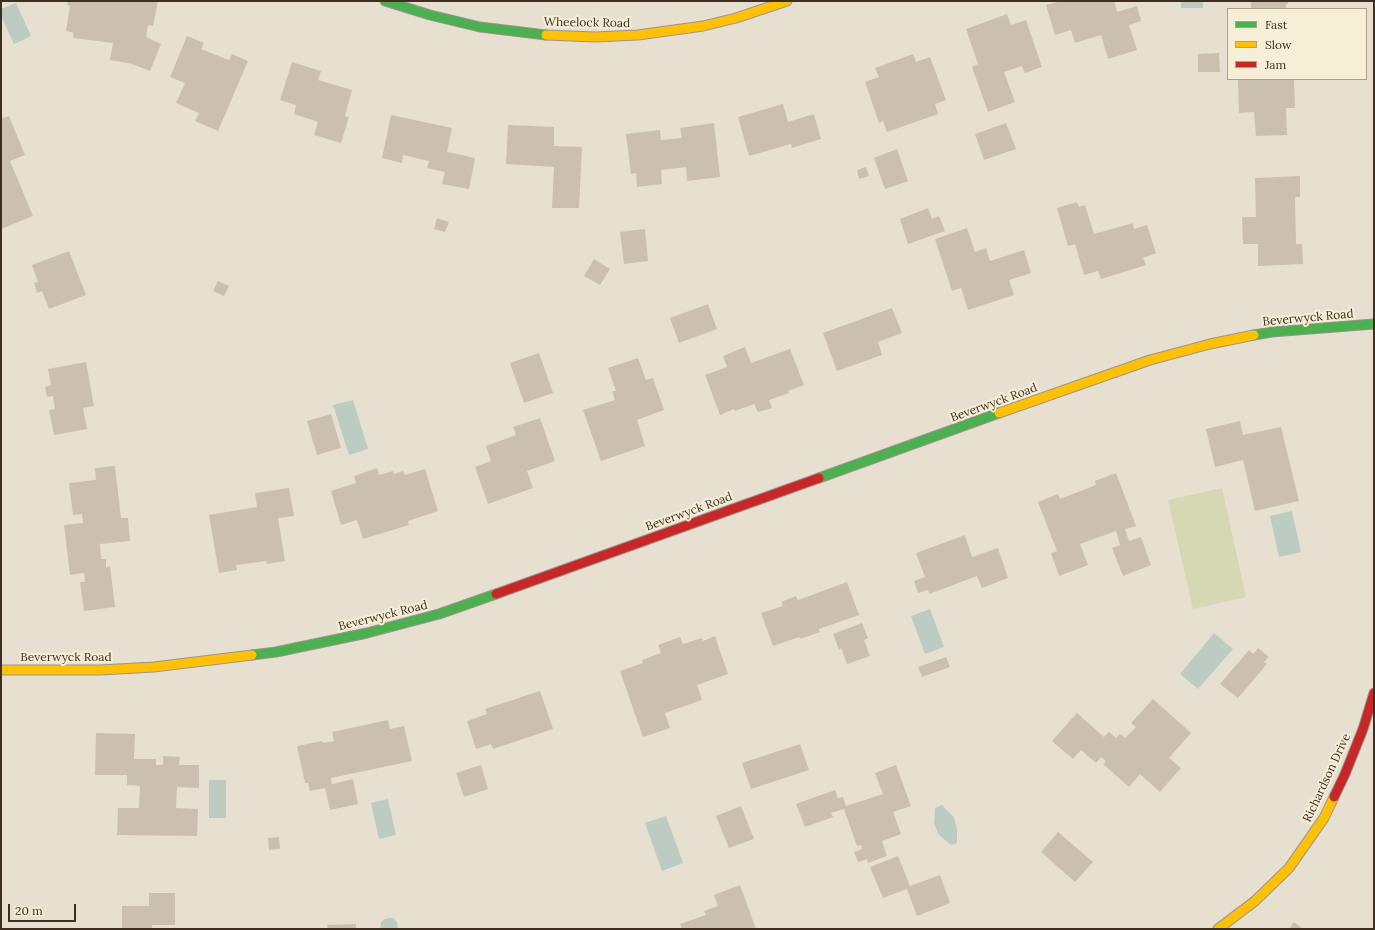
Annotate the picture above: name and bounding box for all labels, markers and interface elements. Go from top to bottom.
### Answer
legend [1227,8,1367,80]
street label: Wheelock Road [544,15,630,31]
text: Fast [1265,17,1288,32]
text: Slow [1265,37,1292,52]
text: Jam [1265,57,1286,72]
street label: Beverwyck Road [1262,307,1354,329]
street label: Beverwyck Road [949,381,1039,425]
street label: Beverwyck Road [644,490,734,534]
street label: Beverwyck Road [337,598,429,634]
street label: Beverwyck Road [20,651,112,665]
street label: Richardson Drive [1300,731,1354,825]
scale bar [10,896,78,922]
text: 20 m [15,903,43,918]

